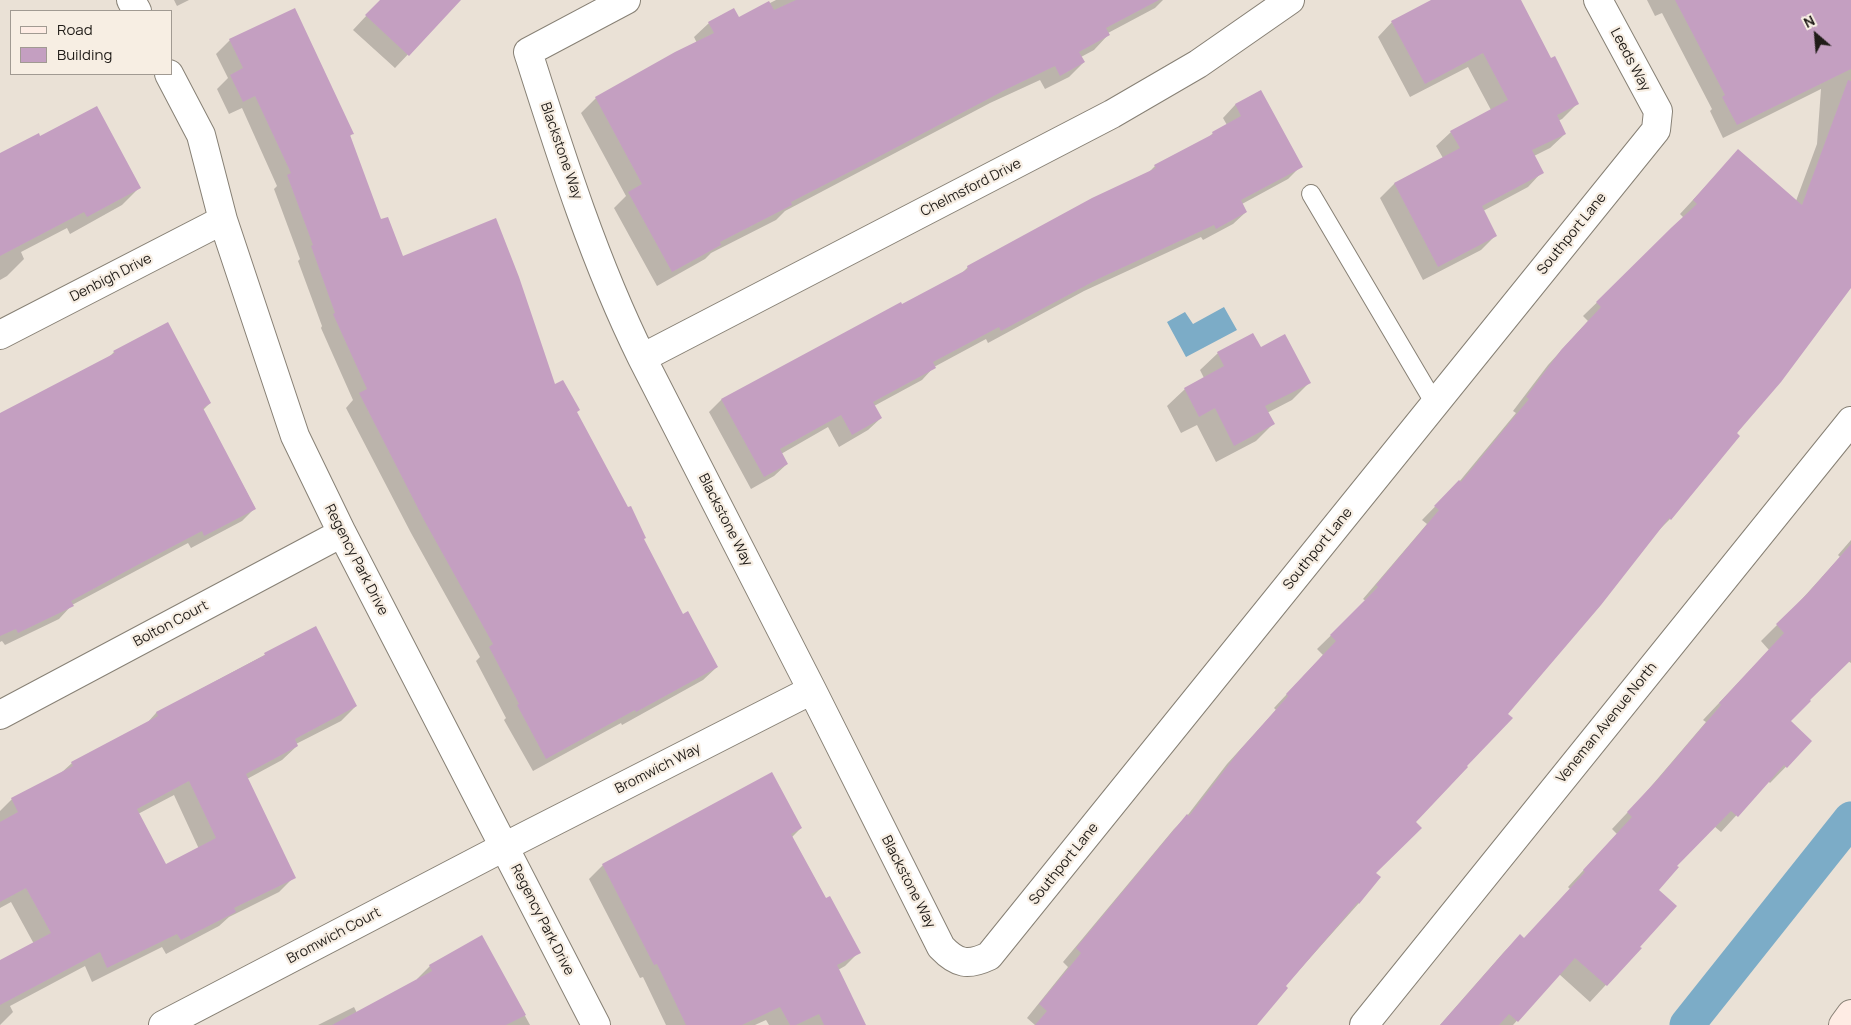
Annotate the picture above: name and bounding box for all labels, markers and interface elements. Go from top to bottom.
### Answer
legend [10,10,172,75]
north arrow [1791,10,1841,60]
text: N [1800,10,1818,32]
text: Road [57,19,93,40]
street label: Leeds Way [1606,26,1654,94]
text: Building [57,44,112,65]
street label: Blackstone Way [537,100,585,202]
street label: Chelmsford Drive [918,155,1024,221]
street label: Southport Lane [1534,190,1610,278]
street label: Denbigh Drive [67,250,155,306]
street label: Blackstone Way [694,471,756,569]
street label: Regency Park Drive [321,502,391,618]
street label: Southport Lane [1280,505,1356,593]
street label: Bolton Court [131,597,211,651]
street label: Veneman Avenue North [1553,659,1661,787]
street label: Bromwich Way [612,740,704,798]
street label: Southport Lane [1026,820,1102,908]
street label: Blackstone Way [877,833,939,931]
street label: Regency Park Drive [507,862,577,978]
street label: Bromwich Court [284,904,384,968]

